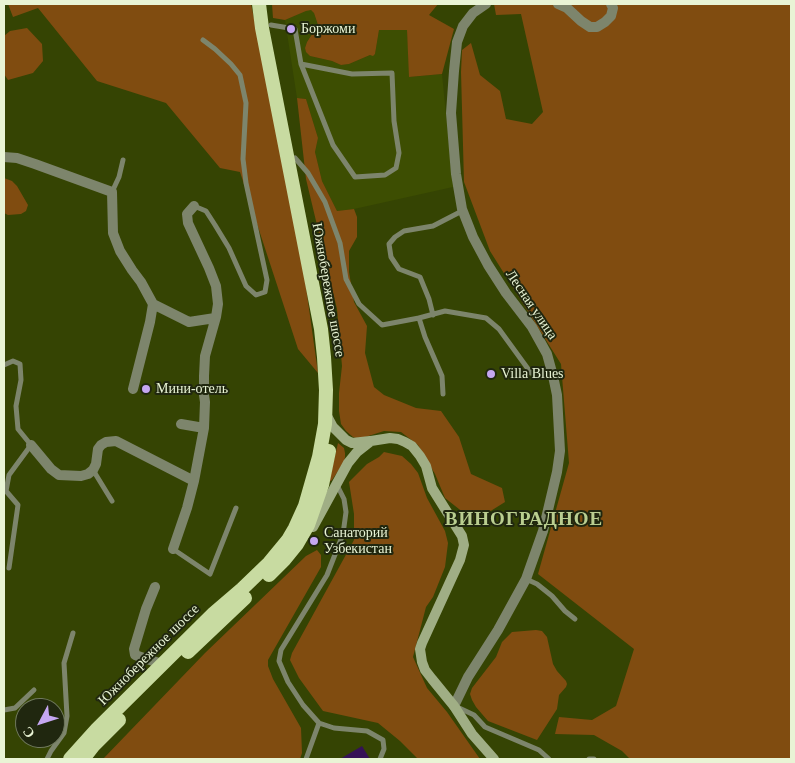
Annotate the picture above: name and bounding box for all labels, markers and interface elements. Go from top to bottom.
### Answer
place label: Боржоми [301,21,355,37]
marker: Боржоми [285,23,297,35]
street label: Южнобережное шоссе [308,222,348,358]
street label: Лесная улица [502,267,560,343]
place label: Villa Blues [501,366,564,382]
marker: Villa Blues [485,368,497,380]
place label: Мини-отель [156,381,228,397]
marker: Мини-отель [140,383,152,395]
district label: ВИНОГРАДНОЕ [443,509,605,531]
place label: Санаторий Узбекистан [324,525,392,558]
marker: Санаторий Узбекистан [308,535,320,547]
street label: Южнобережное шоссе [95,601,203,709]
north arrow [15,698,65,748]
text: С [20,724,38,741]

